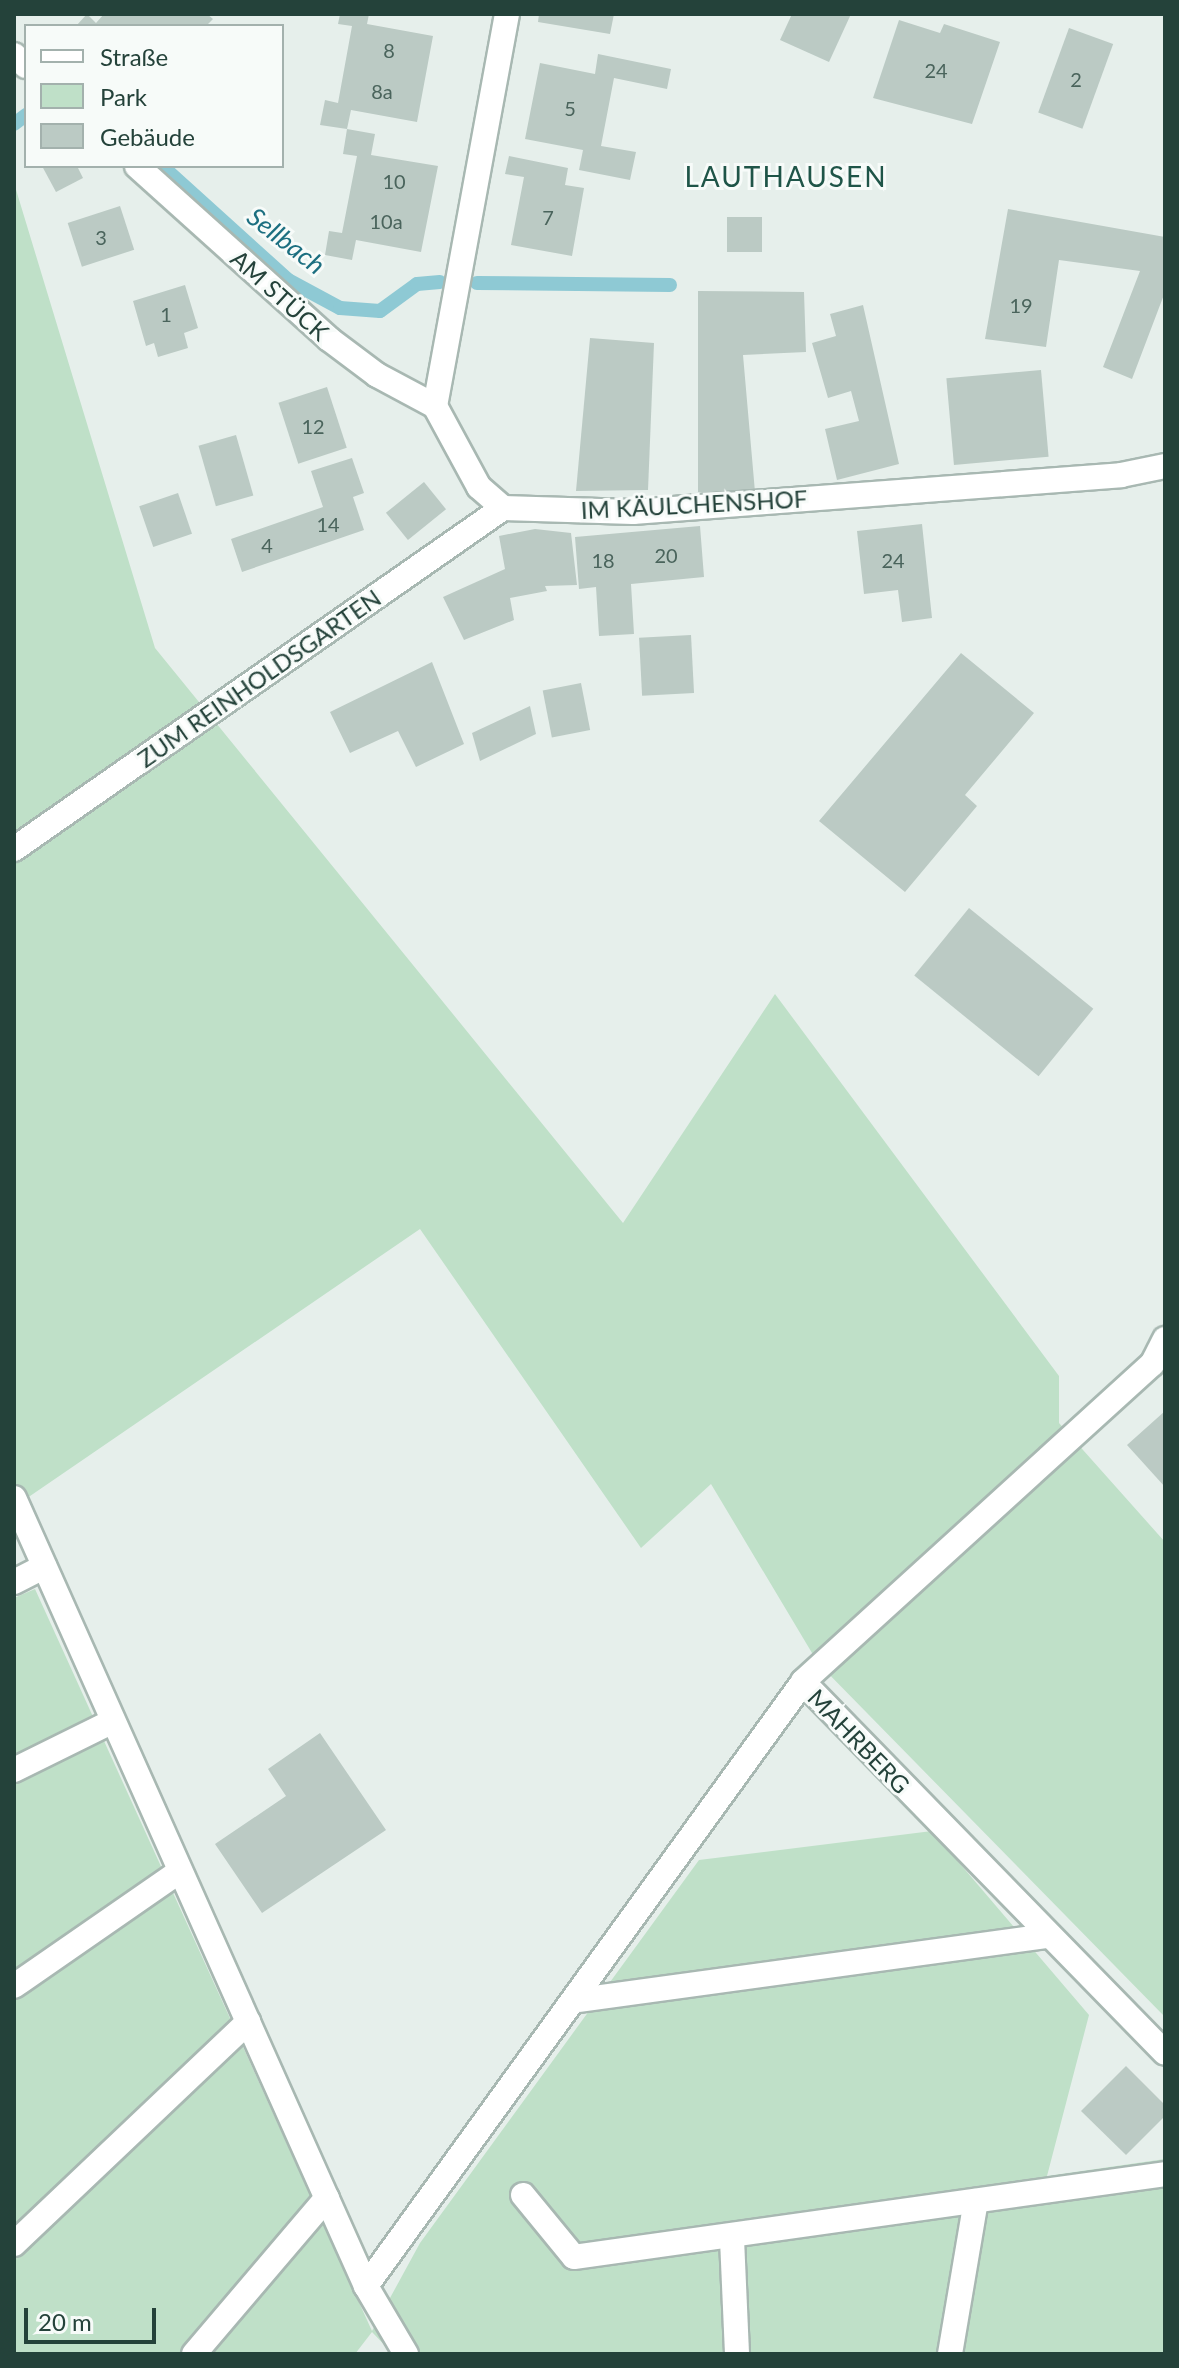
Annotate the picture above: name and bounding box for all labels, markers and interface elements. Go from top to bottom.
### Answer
legend [24,24,284,168]
house number: 8 [383,38,395,62]
text: Straße [100,42,168,71]
house number: 24 [924,58,948,82]
house number: 2 [1070,67,1082,91]
house number: 8a [371,79,393,103]
text: Park [100,82,147,111]
house number: 5 [564,96,576,120]
text: Gebäude [100,122,195,151]
district label: LAUTHAUSEN [684,159,888,193]
house number: 10 [382,169,406,193]
water label: Sellbach [241,201,331,281]
house number: 7 [542,205,554,229]
house number: 10a [369,209,403,233]
house number: 3 [95,225,107,249]
street label: AM STÜCK [225,244,335,346]
house number: 19 [1009,293,1033,317]
house number: 1 [160,302,172,326]
house number: 12 [301,414,325,438]
street label: IM KÄULCHENSHOF [580,484,808,524]
house number: 14 [316,512,340,536]
house number: 4 [261,533,273,557]
house number: 20 [654,543,678,567]
house number: 18 [591,548,615,572]
house number: 24 [881,548,905,572]
street label: ZUM REINHOLDSGARTEN [132,583,386,773]
street label: MAHRBERG [802,1683,916,1799]
scale bar [28,2292,160,2342]
text: 20 m [38,2307,92,2336]

